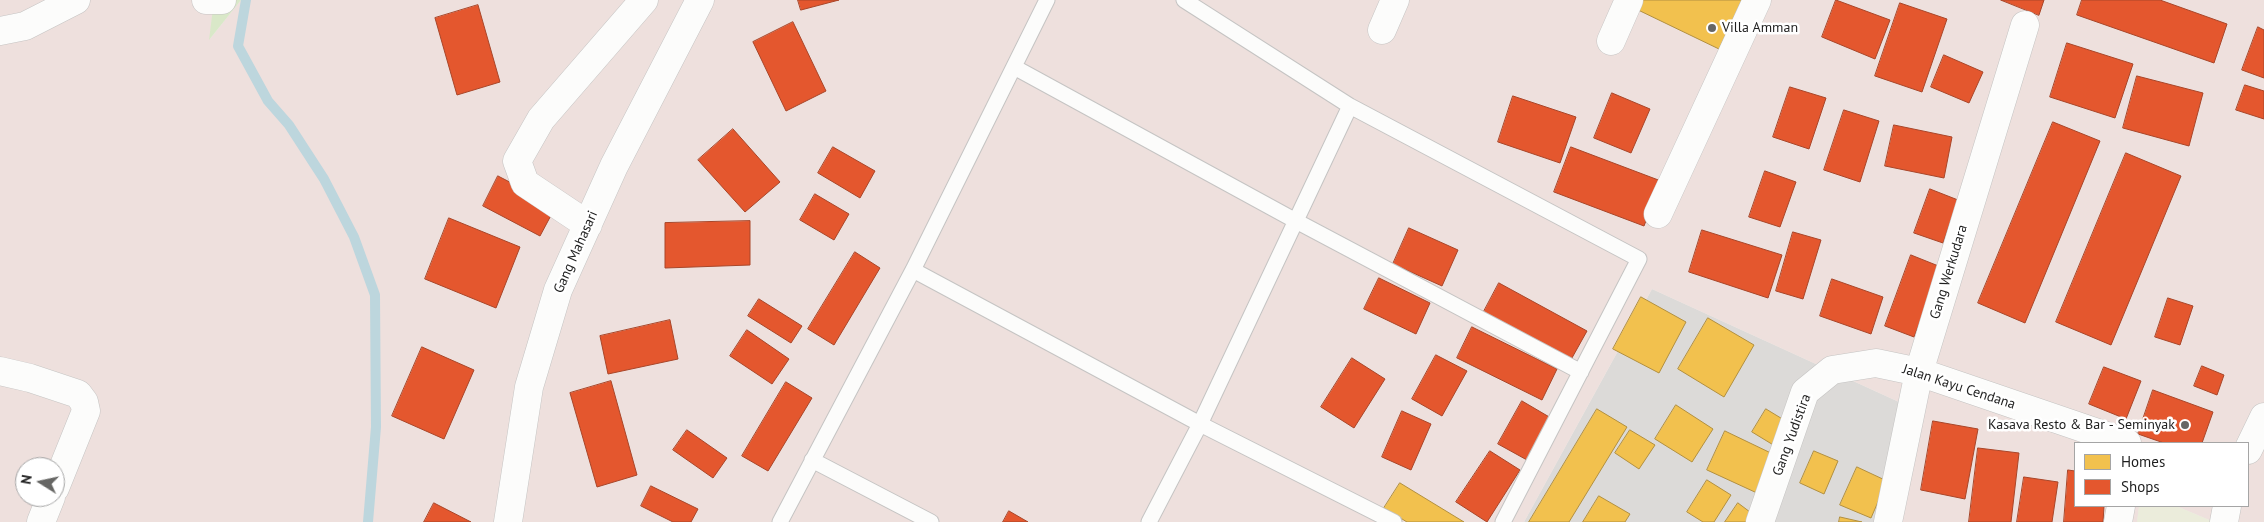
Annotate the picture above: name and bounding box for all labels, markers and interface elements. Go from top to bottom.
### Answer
place label: Villa Amman [1722,20,1798,36]
marker: Villa Amman [1706,22,1718,34]
street label: Gang Mahasari [550,208,602,296]
street label: Gang Werkudara [1927,223,1971,321]
street label: Jalan Kayu Cendana [1900,361,2018,413]
street label: Gang Yudistira [1769,392,1815,478]
place label: Kasava Resto & Bar - Seminyak [1988,417,2175,433]
marker: Kasava Resto & Bar - Seminyak [2179,419,2191,431]
legend [2074,442,2249,507]
text: Homes [2121,452,2165,471]
north arrow [15,457,65,507]
text: N [17,473,36,486]
text: Shops [2121,477,2160,496]

